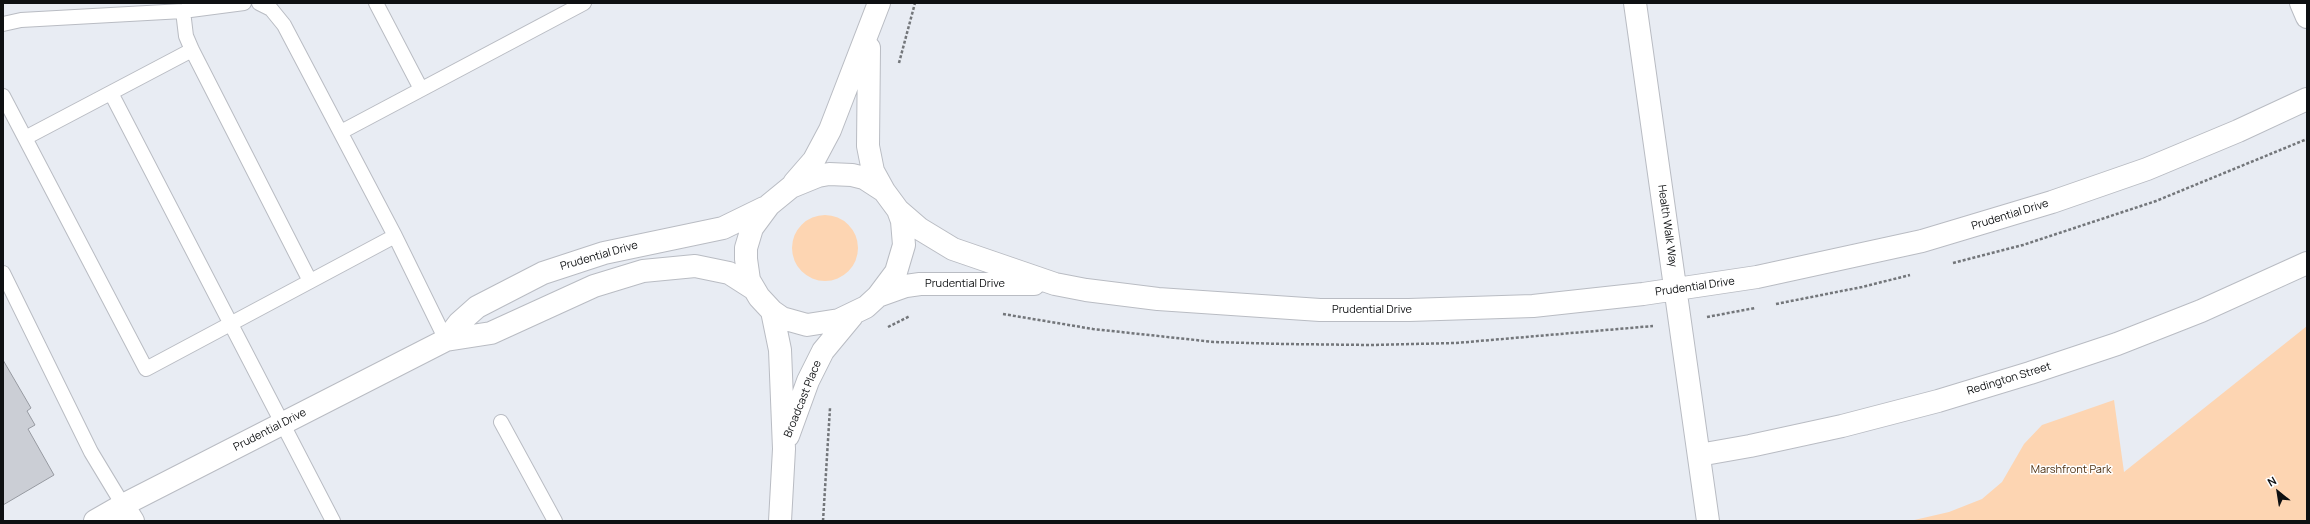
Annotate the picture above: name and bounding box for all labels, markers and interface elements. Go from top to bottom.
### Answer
street label: Health Walk Way [1655,184,1679,268]
street label: Prudential Drive [1970,197,2050,233]
street label: Prudential Drive [559,239,639,273]
street label: Prudential Drive [1654,275,1736,299]
street label: Prudential Drive [925,277,1005,291]
street label: Prudential Drive [1332,303,1412,317]
street label: Broadcast Place [782,359,824,439]
street label: Redington Street [1965,360,2053,398]
street label: Prudential Drive [231,406,309,454]
park label: Marshfront Park [2031,463,2111,477]
north arrow [2258,472,2298,512]
text: N [2265,473,2279,490]

